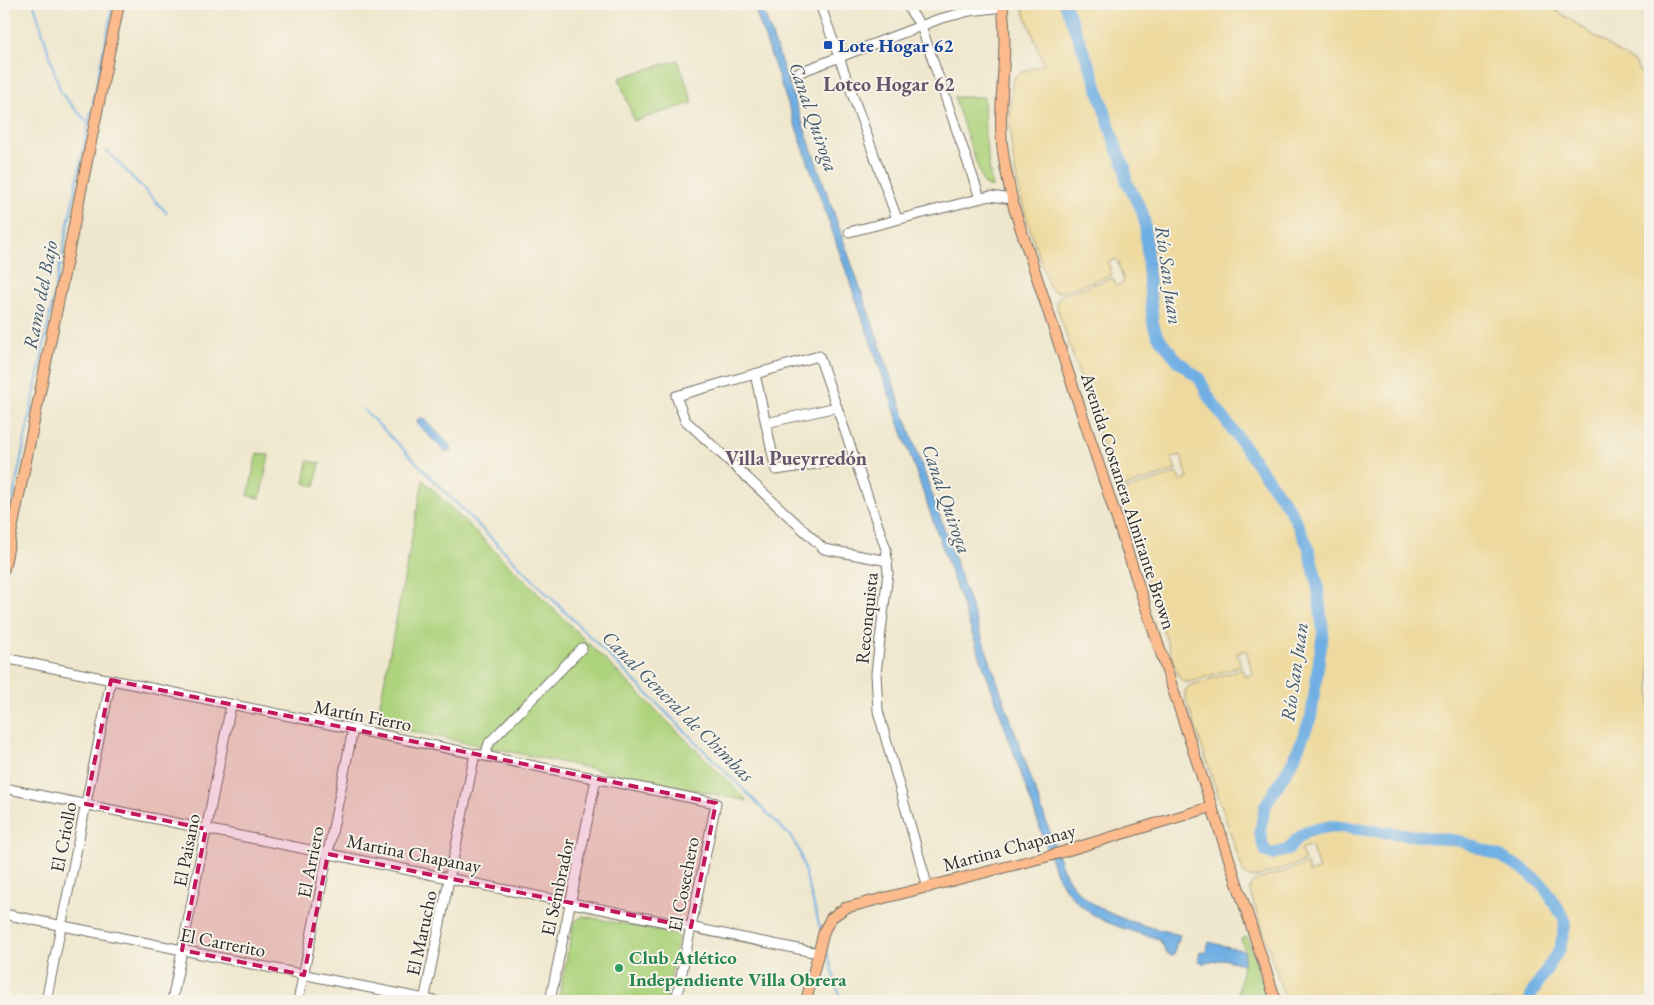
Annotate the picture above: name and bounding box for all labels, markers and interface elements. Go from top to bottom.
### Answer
place label: Lote Hogar 62 [838,33,953,58]
marker: Lote Hogar 62 [822,39,834,51]
water label: Canal Quiroga [783,59,845,175]
district label: Loteo Hogar 62 [823,71,955,97]
water label: Río San Juan [1149,224,1189,326]
water label: Ramo del Bajo [17,238,63,352]
street label: Avenida Costanera Almirante Brown [1075,369,1182,633]
water label: Canal Quiroga [916,441,978,557]
district label: Villa Pueyrredón [725,445,867,471]
street label: Reconquista [849,571,884,665]
water label: Río San Juan [1274,621,1314,723]
water label: Canal General de Chimbas [597,625,760,788]
street label: Martín Fierro [312,694,414,737]
street label: El Criollo [44,800,83,874]
street label: El Paisano [167,811,206,889]
street label: Martina Chapanay [940,818,1079,877]
street label: El Arriero [291,824,330,900]
street label: Martina Chapanay [345,828,484,879]
street label: El Sembrador [535,835,580,938]
street label: El Cosechero [662,835,705,934]
street label: El Marucho [400,888,443,978]
street label: El Carrerito [178,922,268,963]
place label: Club Atlético Independiente Villa Obrera [629,945,847,992]
marker: Club Atlético Independiente Villa Obrera [613,962,625,974]

